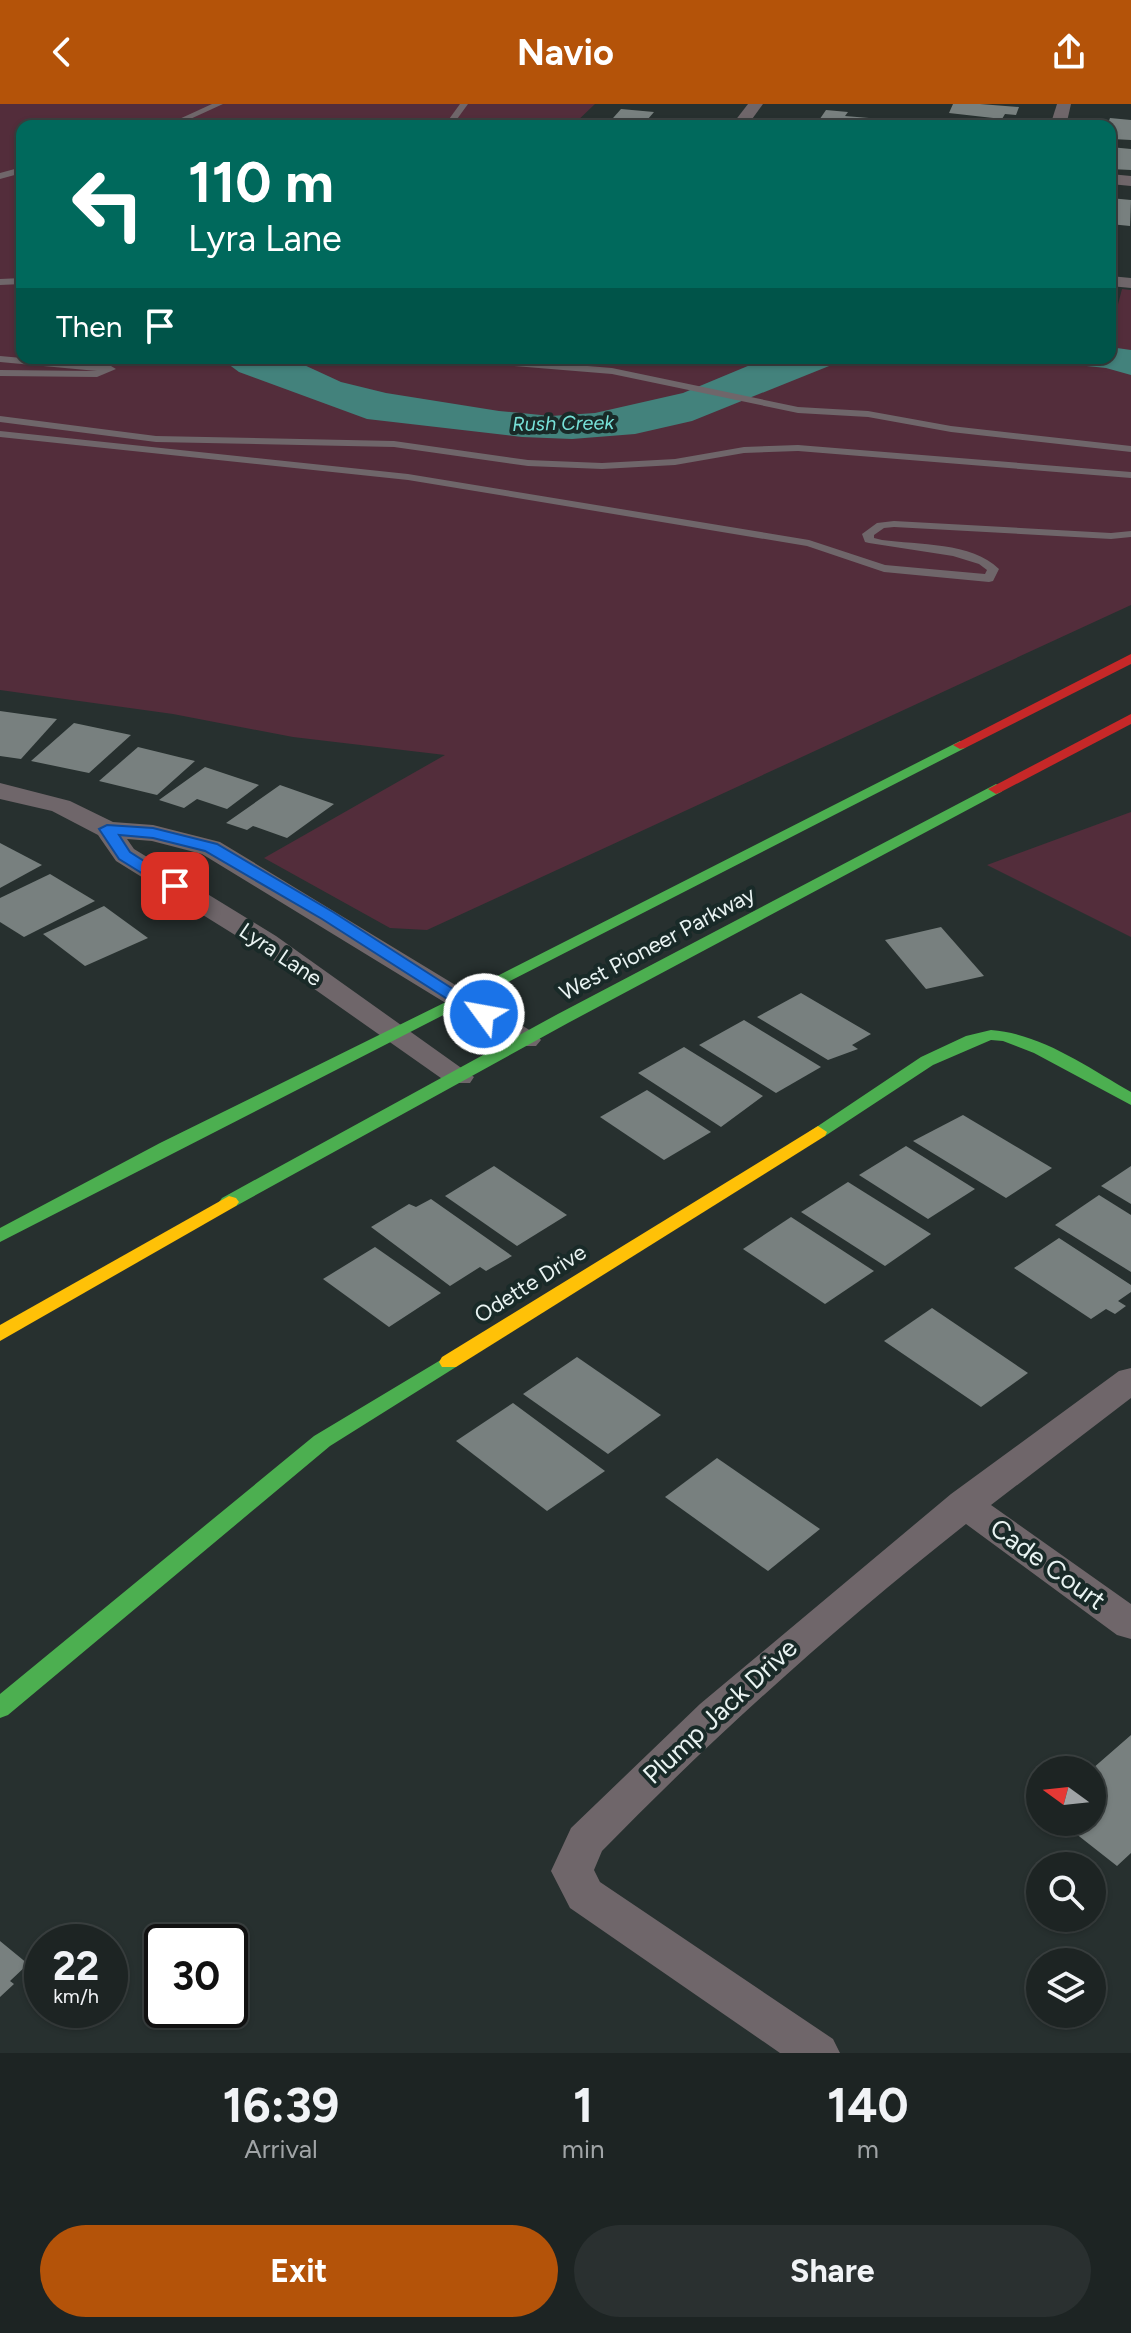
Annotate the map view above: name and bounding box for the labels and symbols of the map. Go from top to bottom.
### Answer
water label: Rush Creek [512,410,616,436]
pin [141,852,209,920]
street label: West Pioneer Parkway [555,880,760,1006]
street label: Lyra Lane [234,917,327,992]
position arrow [442,972,526,1056]
street label: Odette Drive [469,1238,591,1328]
street label: Cade Court [984,1511,1112,1617]
street label: Plump Jack Drive [636,1631,804,1791]
north arrow [1026,1756,1106,1836]
speed limit sign: 30 [144,1924,248,2028]

